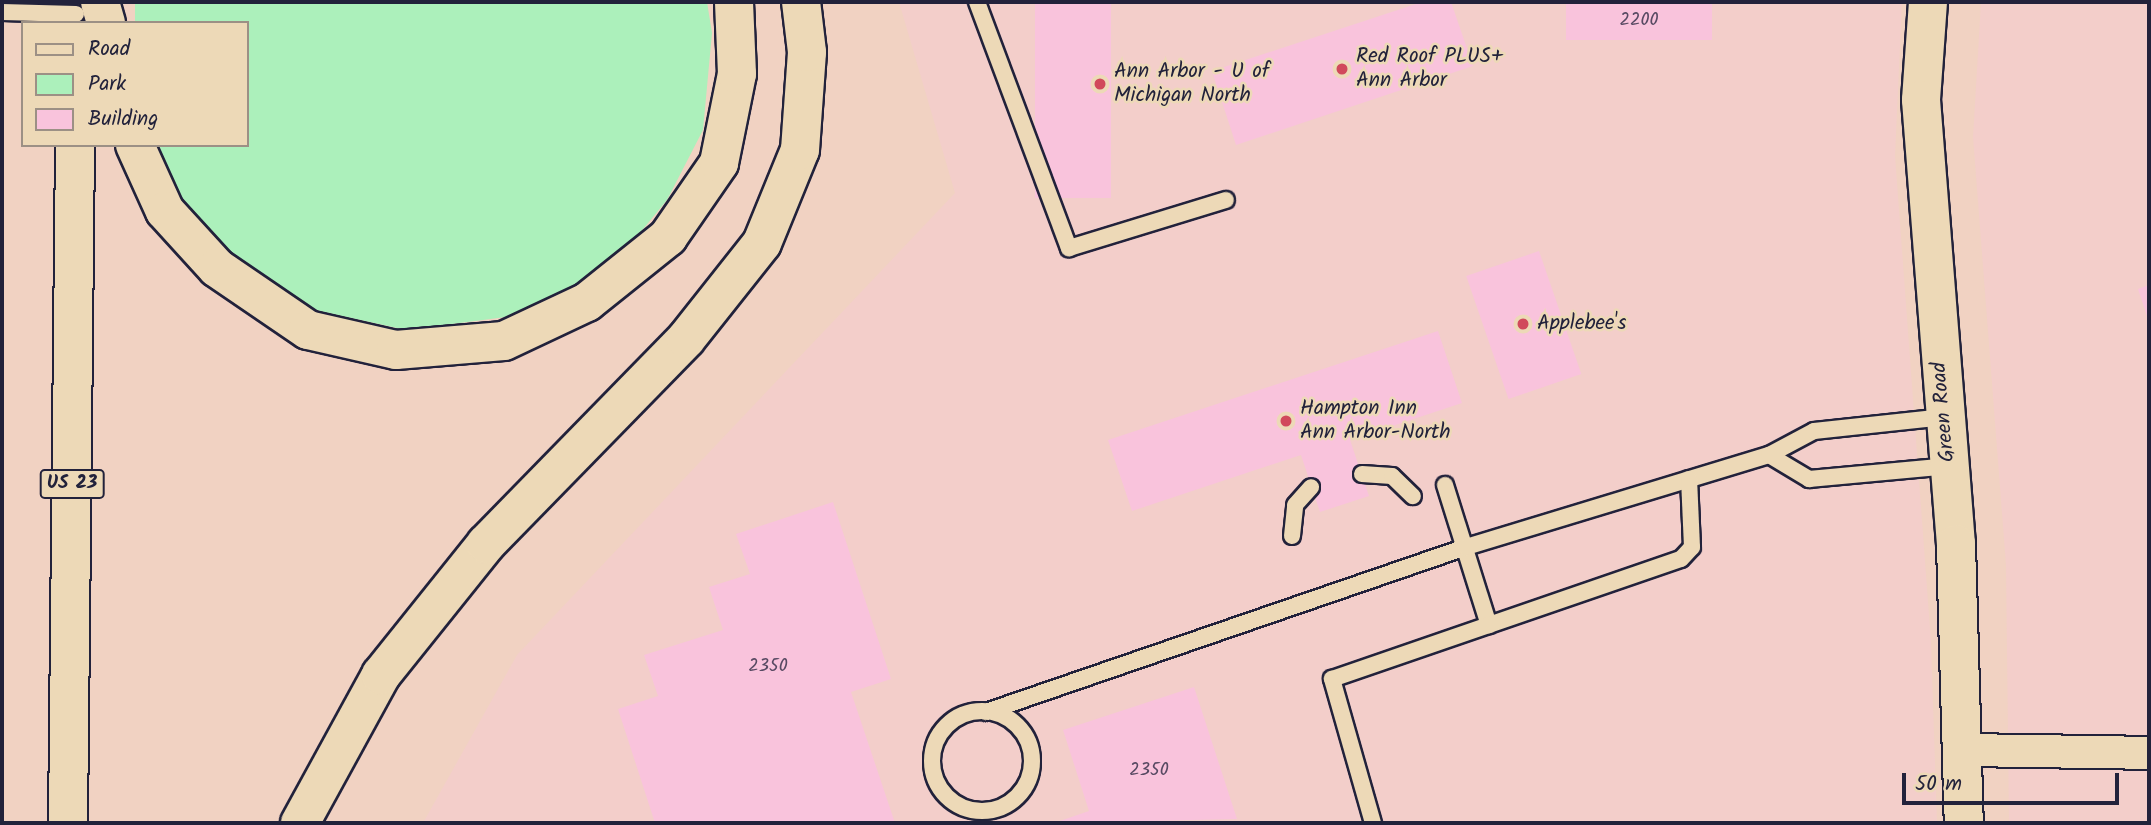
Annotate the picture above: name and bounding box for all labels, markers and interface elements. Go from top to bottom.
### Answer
house number: 2200 [1620,10,1658,32]
legend [21,21,248,147]
text: Road [88,33,130,66]
place label: Red Roof PLUS+ Ann Arbor [1356,44,1503,94]
place label: Ann Arbor - U of Michigan North [1114,59,1270,109]
marker: Red Roof PLUS+ Ann Arbor [1334,61,1350,77]
text: Park [88,68,126,101]
marker: Ann Arbor - U of Michigan North [1092,76,1108,92]
text: Building [88,103,158,136]
place label: Applebee's [1537,311,1626,337]
marker: Applebee's [1515,316,1531,332]
street label: Green Road [1927,361,1961,463]
place label: Hampton Inn Ann Arbor-North [1300,396,1450,446]
marker: Hampton Inn Ann Arbor-North [1278,413,1294,429]
road number: US 23 [39,468,105,499]
house number: 2350 [748,656,788,678]
scale bar [1906,758,2123,802]
house number: 2350 [1129,760,1169,782]
text: 50 m [1915,768,1962,801]

